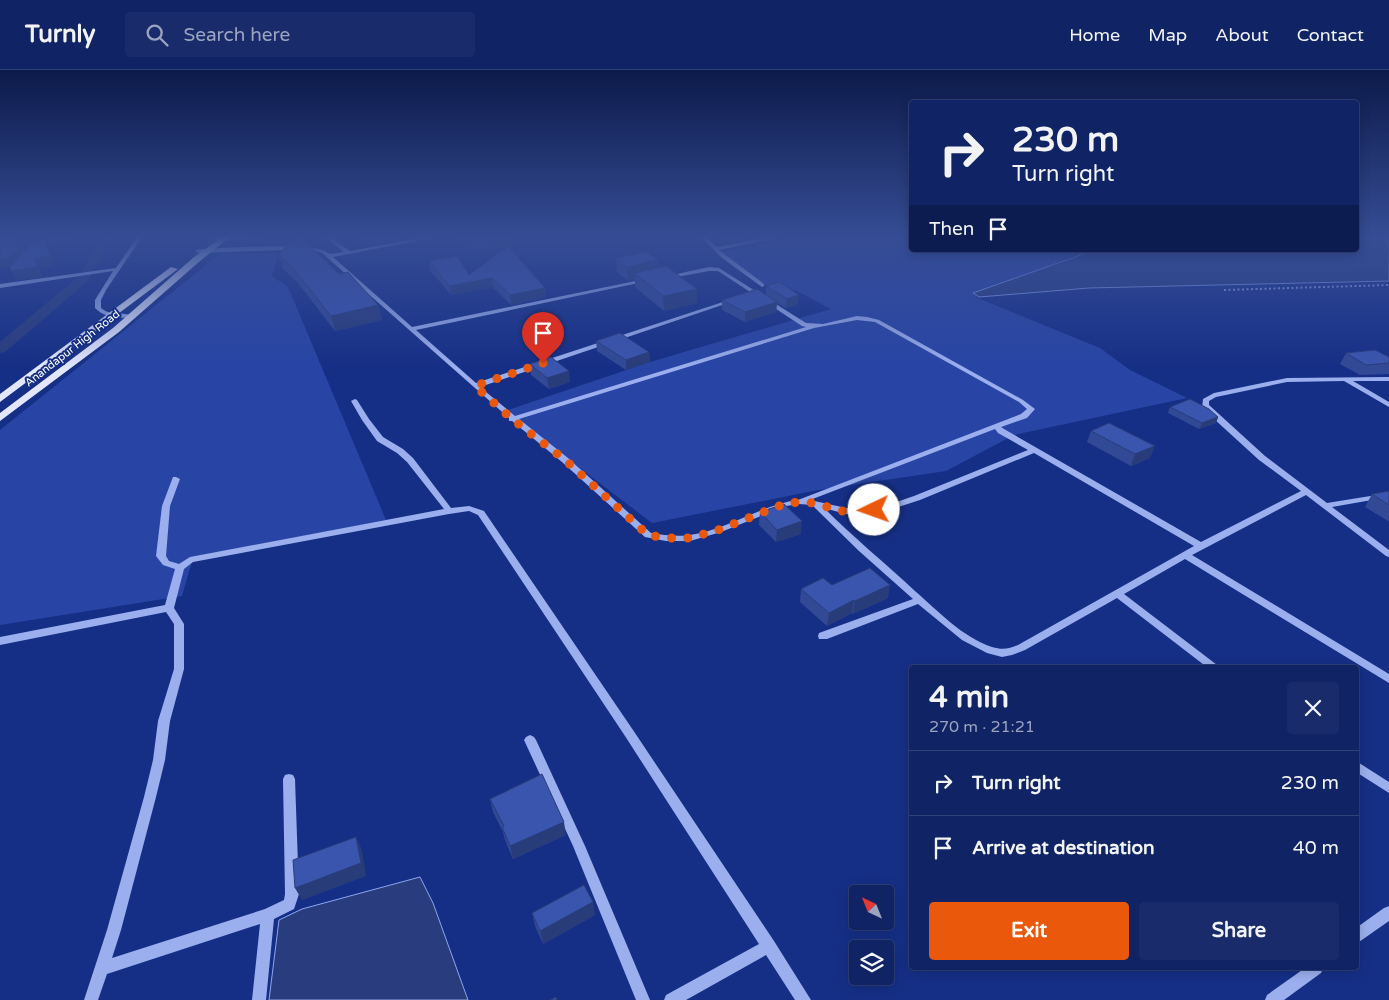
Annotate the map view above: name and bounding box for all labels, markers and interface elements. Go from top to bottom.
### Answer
search box [125,12,475,57]
text: Turnly [25,20,95,49]
icon: search [143,21,171,49]
text: Search here [183,24,290,46]
text: Home [1069,24,1120,46]
text: Map [1148,24,1187,46]
text: About [1215,24,1269,46]
text: Contact [1297,24,1364,46]
text: 230 m [1012,119,1119,161]
icon: right [929,120,994,185]
text: Turn right [1012,161,1114,187]
icon: arrive [984,215,1012,243]
text: Then [929,218,974,240]
street label: Anandapur High Road [22,307,122,389]
pin [522,312,564,363]
icon: arrive [529,319,557,347]
position arrow [847,483,899,535]
text: 4 min [929,679,1009,716]
button: close [1287,682,1339,734]
text: 270 m · 21:21 [929,717,1035,737]
icon: right [929,769,957,797]
text: Turn right [972,772,1060,794]
text: 230 m [1281,772,1339,794]
icon: arrive [929,834,957,862]
text: Arrive at destination [972,837,1155,859]
text: 40 m [1293,837,1339,859]
north arrow [849,885,894,930]
map controls [849,885,894,985]
button: Exit [929,902,1129,960]
button: Share [1139,902,1339,960]
button: layers [849,940,894,985]

